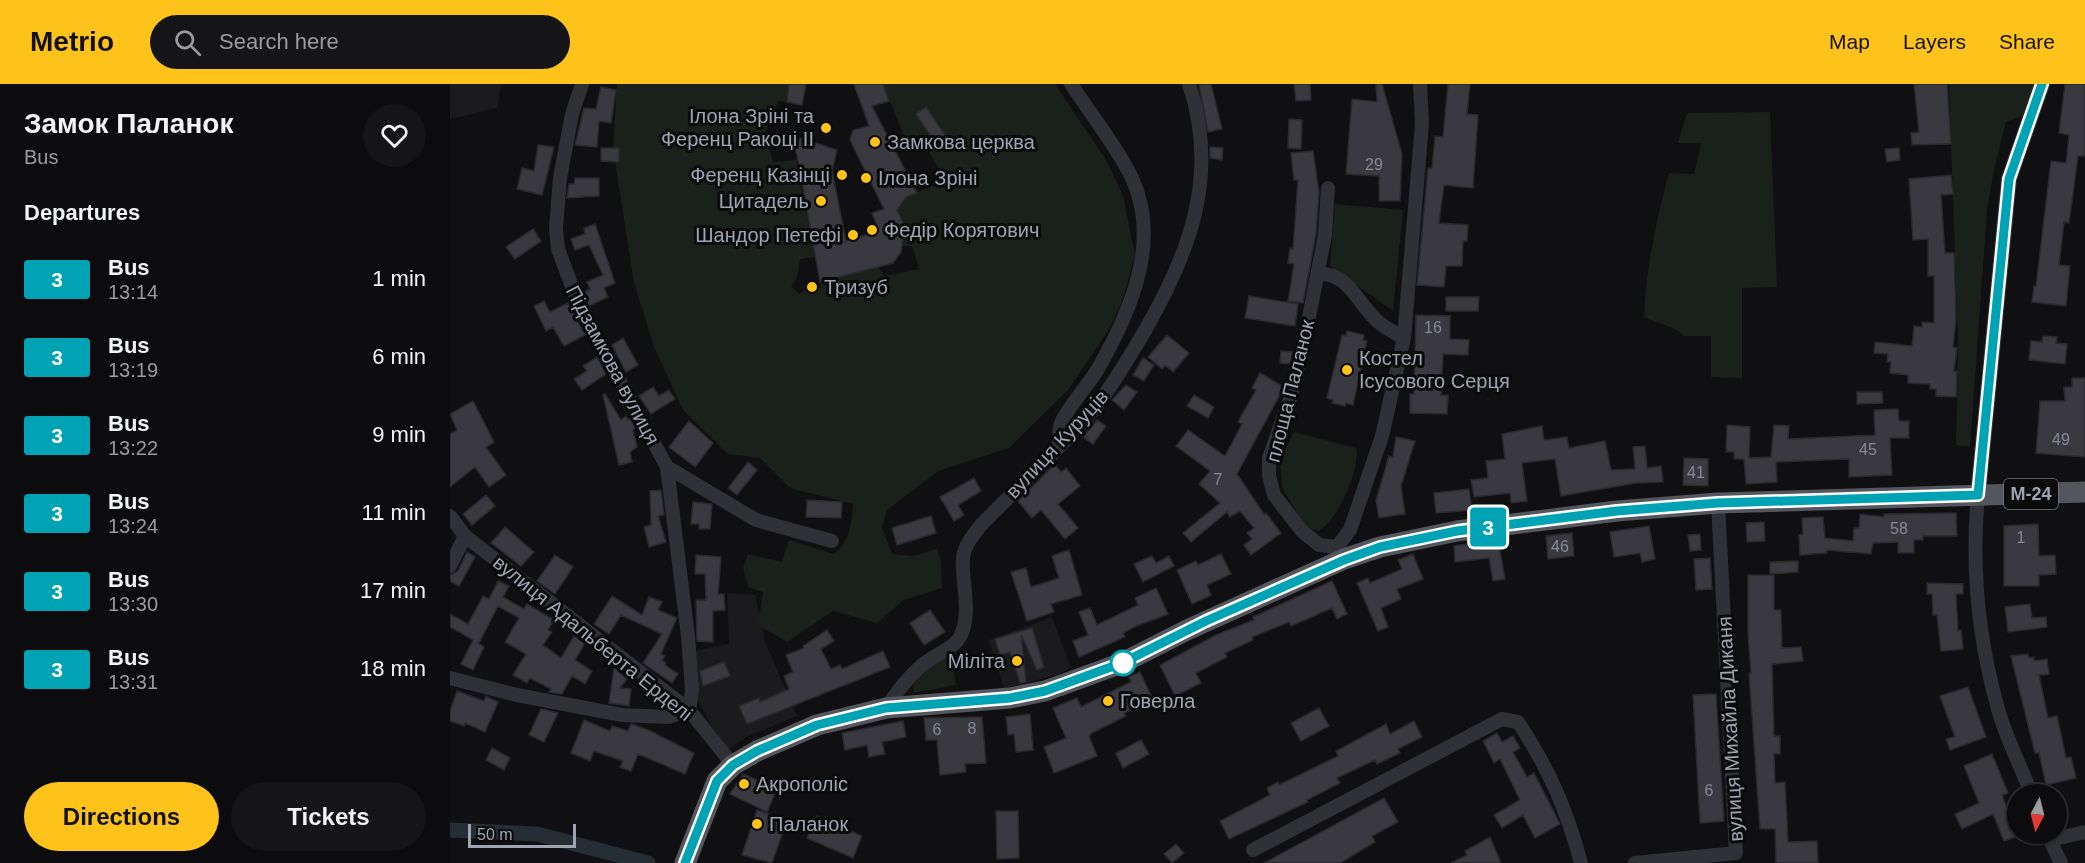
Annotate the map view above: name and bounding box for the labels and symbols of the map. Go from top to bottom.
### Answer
place label: Ілона Зріні та Ференц Ракоці II [661,105,815,150]
marker: Ілона Зріні та Ференц Ракоці II [819,121,833,135]
place label: Замкова церква [887,131,1036,153]
marker: Замкова церква [868,135,882,149]
house number: 29 [1365,156,1383,173]
place label: Ференц Казінці [690,164,830,186]
place label: Ілона Зріні [878,167,977,189]
marker: Ференц Казінці [835,168,849,182]
marker: Ілона Зріні [859,171,873,185]
place label: Цитадель [719,190,809,212]
marker: Цитадель [814,194,828,208]
place label: Федір Корятович [884,219,1039,241]
marker: Федір Корятович [865,223,879,237]
place label: Шандор Петефі [695,224,841,246]
marker: Шандор Петефі [846,228,860,242]
place label: Тризуб [824,276,888,298]
marker: Тризуб [805,280,819,294]
street label: Підзамкова вулиця [562,282,664,448]
street label: площа Паланок [1262,317,1318,465]
house number: 16 [1424,319,1442,336]
place label: Костел Ісусового Серця [1359,347,1510,392]
marker: Костел Ісусового Серця [1340,363,1354,377]
street label: вулиця Куруців [1001,386,1113,502]
house number: 49 [2052,431,2070,448]
house number: 45 [1859,441,1877,458]
house number: 41 [1687,464,1705,481]
house number: 7 [1214,471,1223,488]
road number: М-24 [2004,479,2058,509]
line badge: 3 [1468,508,1508,546]
house number: 58 [1890,520,1908,537]
house number: 1 [2017,529,2026,546]
house number: 46 [1551,538,1569,555]
street label: вулиця Адальберта Ерделі [489,551,697,725]
street label: вулиця Михайла Диканя [1713,616,1747,842]
place label: Міліта [948,650,1006,672]
unlabelled marker [1110,650,1136,676]
marker: Міліта [1010,654,1024,668]
place label: Говерла [1120,690,1196,712]
marker: Говерла [1101,694,1115,708]
house number: 8 [968,720,977,737]
house number: 6 [933,721,942,738]
place label: Акрополіс [756,773,848,795]
marker: Акрополіс [737,777,751,791]
house number: 6 [1705,782,1714,799]
north arrow [2007,784,2067,844]
place label: Паланок [769,813,848,835]
marker: Паланок [750,817,764,831]
scale bar [468,821,576,848]

